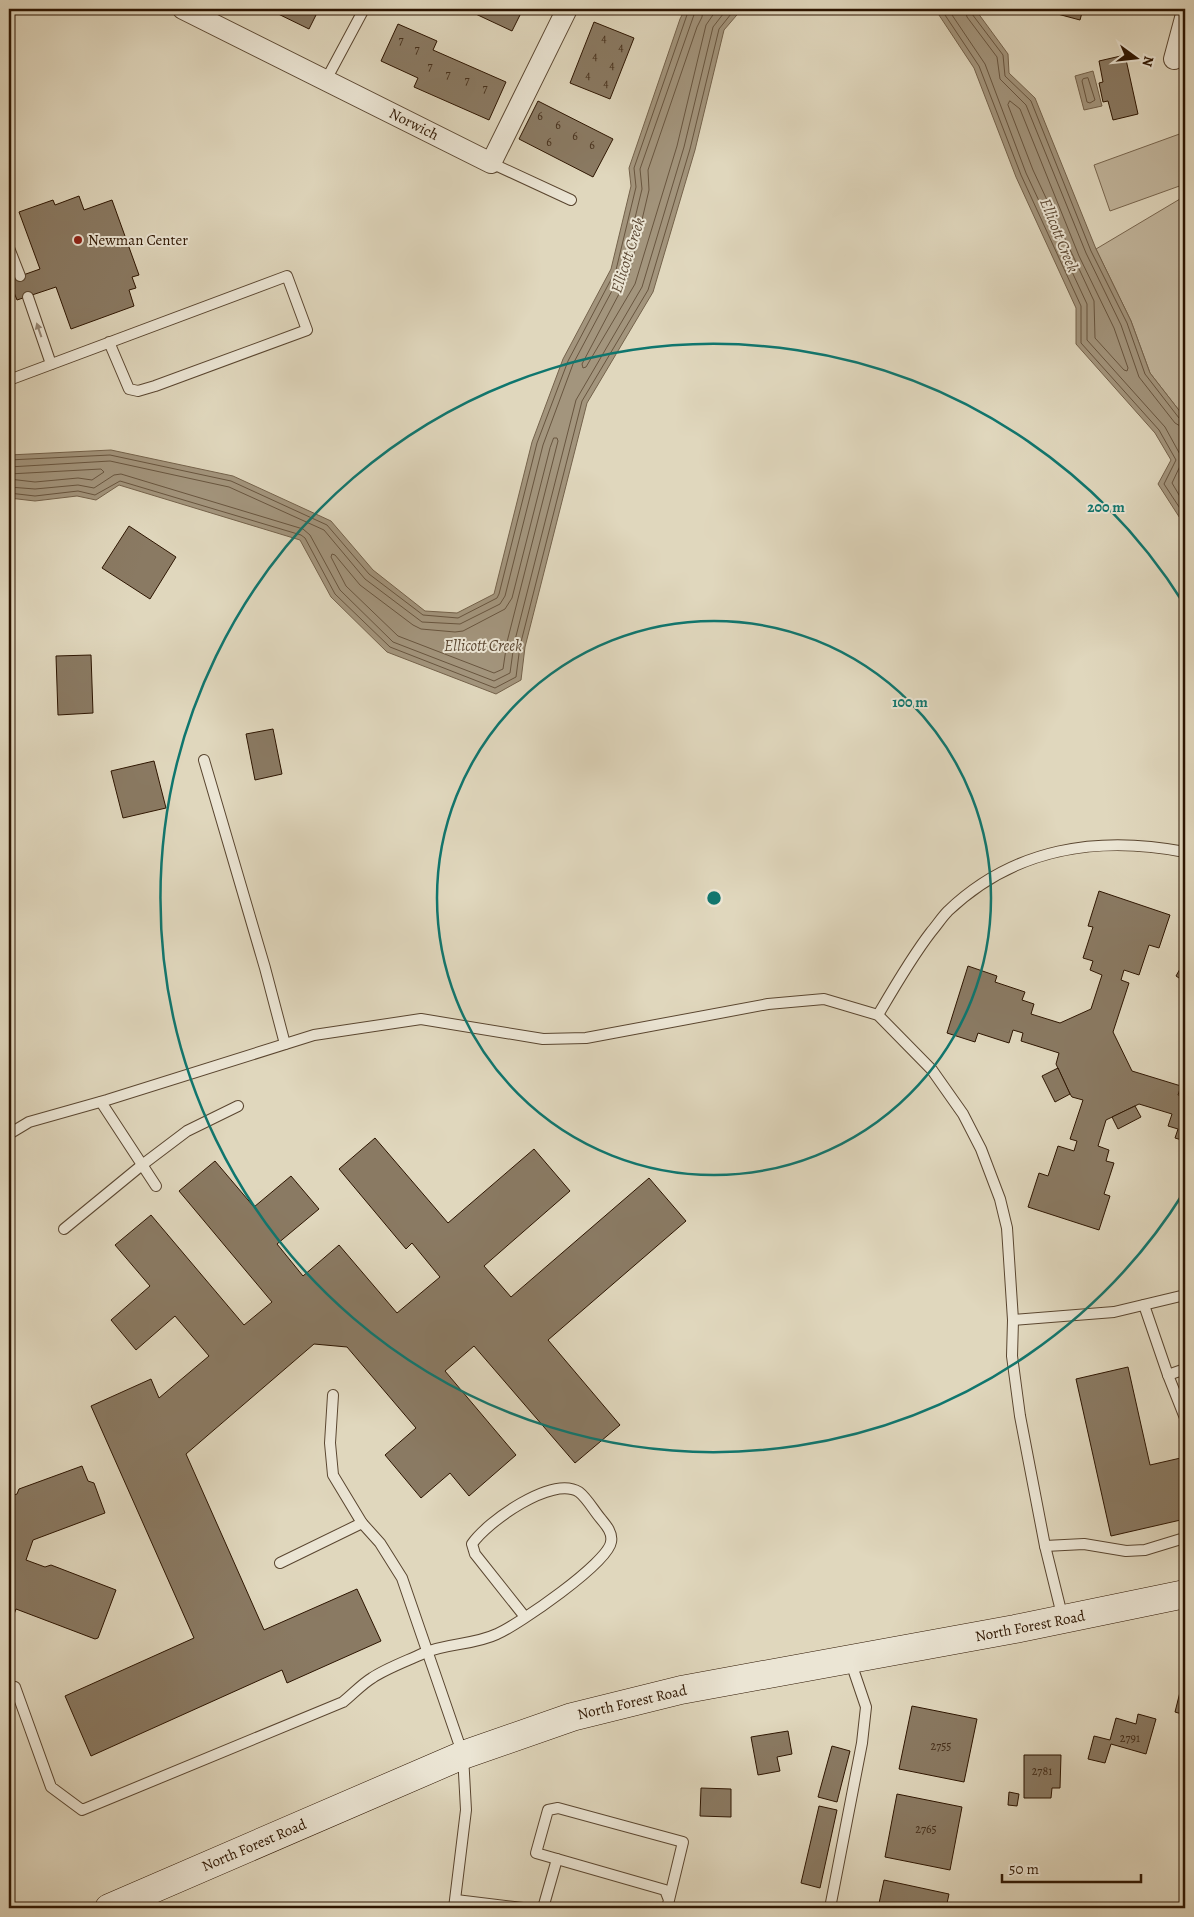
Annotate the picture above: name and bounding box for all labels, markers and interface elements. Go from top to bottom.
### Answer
house number: 4 [601,30,607,46]
house number: 7 [398,32,404,48]
north arrow [1112,32,1162,82]
house number: 4 [618,39,624,55]
house number: 7 [414,41,420,57]
house number: 4 [592,48,598,64]
text: N [1138,54,1159,69]
house number: 4 [609,57,615,73]
house number: 7 [427,58,433,74]
house number: 7 [445,66,451,82]
house number: 4 [585,67,591,83]
house number: 7 [464,72,470,88]
house number: 4 [603,75,609,91]
house number: 7 [482,80,488,96]
street label: Norwich [386,103,442,145]
house number: 6 [537,108,543,124]
house number: 6 [555,117,561,133]
house number: 6 [572,128,578,144]
house number: 6 [546,134,552,150]
house number: 6 [589,137,595,153]
water label: Ellicott Creek [1034,195,1084,276]
water label: Ellicott Creek [605,215,650,296]
place label: Newman Center [88,230,188,250]
marker: Newman Center [72,234,84,246]
one-way arrow [35,323,42,338]
text: 200 m [1087,497,1125,517]
water label: Ellicott Creek [444,635,522,657]
text: 100 m [892,692,928,712]
centre of rings [705,889,723,907]
street label: North Forest Road [973,1605,1088,1646]
street label: North Forest Road [575,1679,690,1724]
house number: 2791 [1120,1730,1140,1746]
house number: 2755 [930,1738,952,1754]
house number: 2781 [1032,1763,1052,1779]
street label: North Forest Road [199,1814,310,1876]
house number: 2765 [915,1821,937,1837]
scale bar [1002,1852,1140,1884]
text: 50 m [1009,1859,1039,1879]

